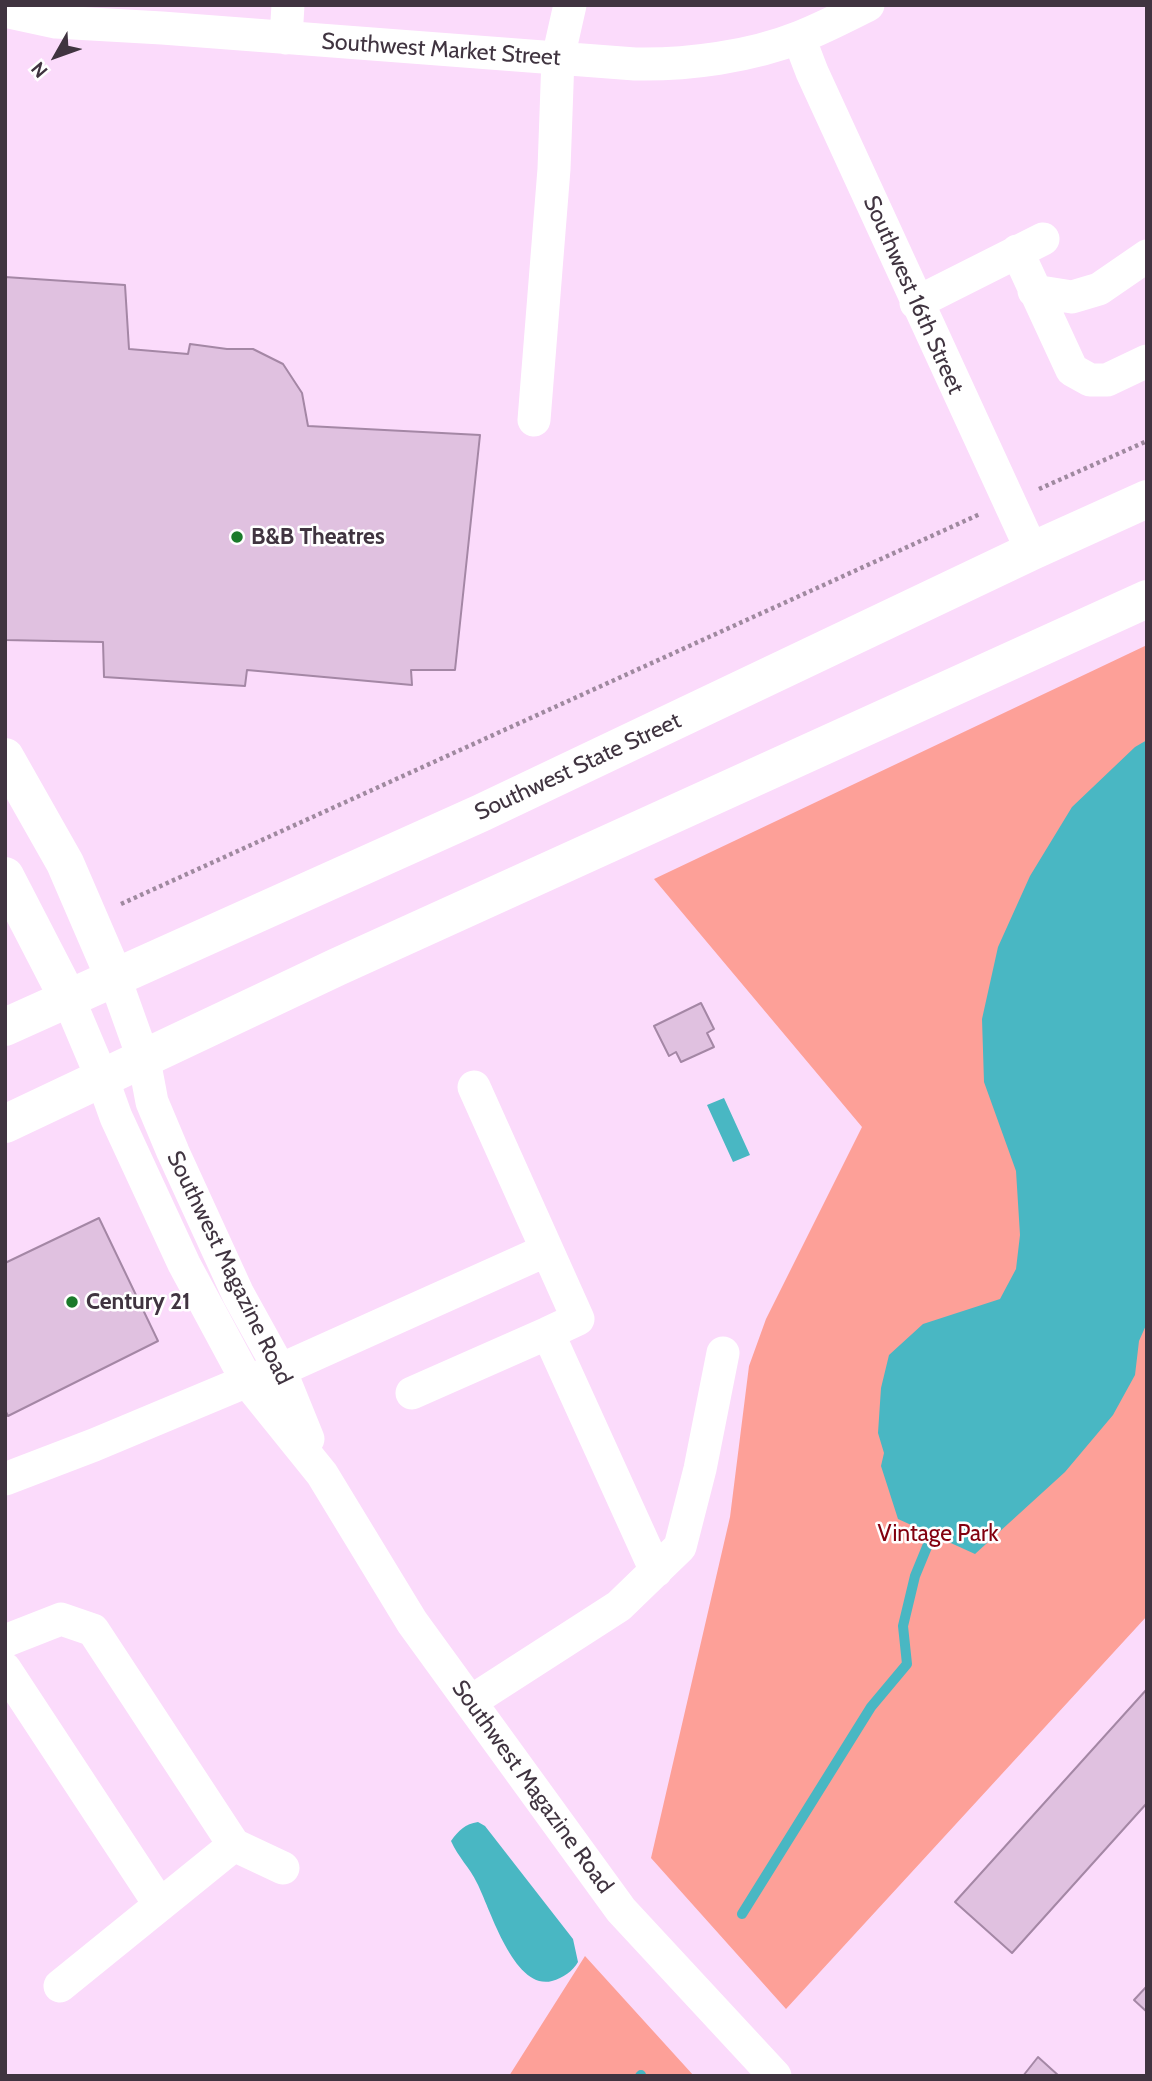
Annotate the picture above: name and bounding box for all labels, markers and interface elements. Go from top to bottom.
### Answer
north arrow [21,21,91,91]
street label: Southwest Market Street [321,28,561,72]
text: N [26,57,53,82]
street label: Southwest 16th Street [857,192,969,398]
place label: B&B Theatres [251,523,385,551]
marker: B&B Theatres [229,529,245,545]
street label: Southwest State Street [471,707,685,827]
street label: Southwest Magazine Road [160,1147,298,1389]
place label: Century 21 [86,1288,191,1316]
marker: Century 21 [64,1294,80,1310]
park label: Vintage Park [877,1520,999,1548]
street label: Southwest Magazine Road [445,1675,619,1899]

